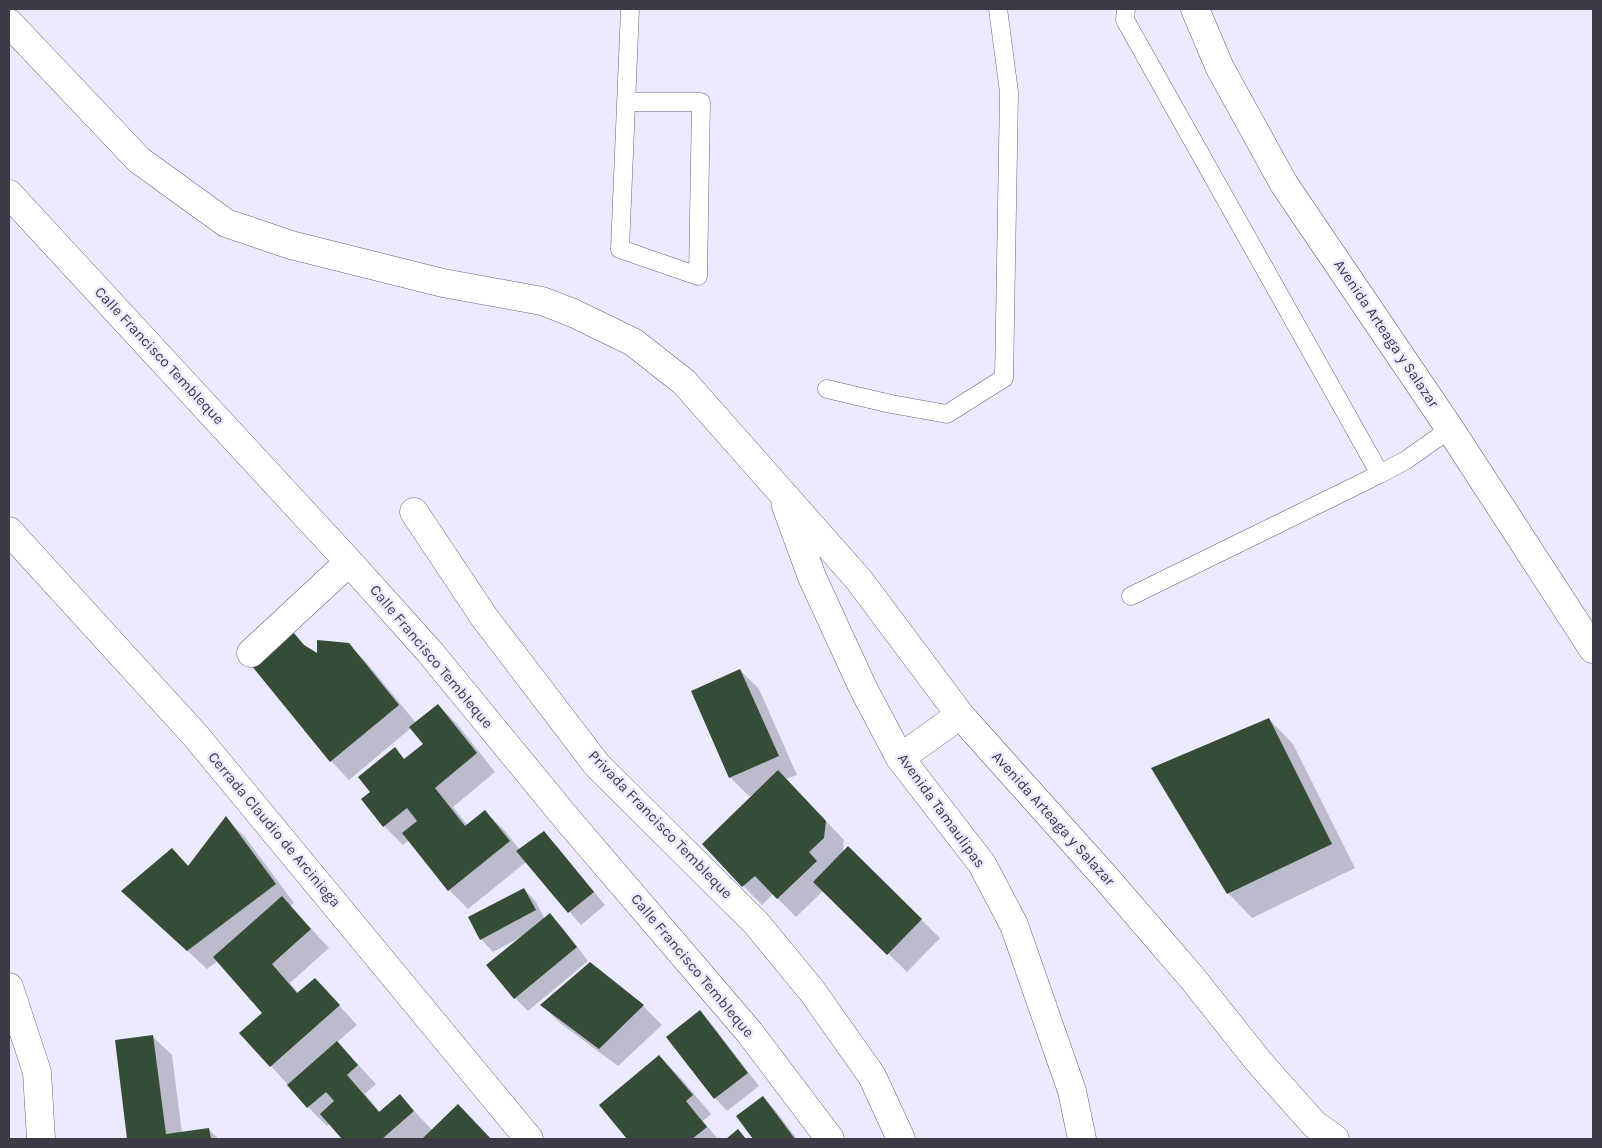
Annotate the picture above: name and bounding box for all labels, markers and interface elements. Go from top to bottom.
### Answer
street label: Avenida Arteaga y Salazar [1330,257,1442,411]
street label: Calle Francisco Tembleque [90,283,228,429]
street label: Calle Francisco Tembleque [366,582,496,732]
street label: Privada Francisco Tembleque [584,747,736,903]
street label: Avenida Arteaga y Salazar [988,748,1118,890]
street label: Cerrada Claudio de Arciniega [204,749,344,911]
street label: Avenida Tamaulipas [893,750,989,872]
street label: Calle Francisco Tembleque [627,891,757,1041]

